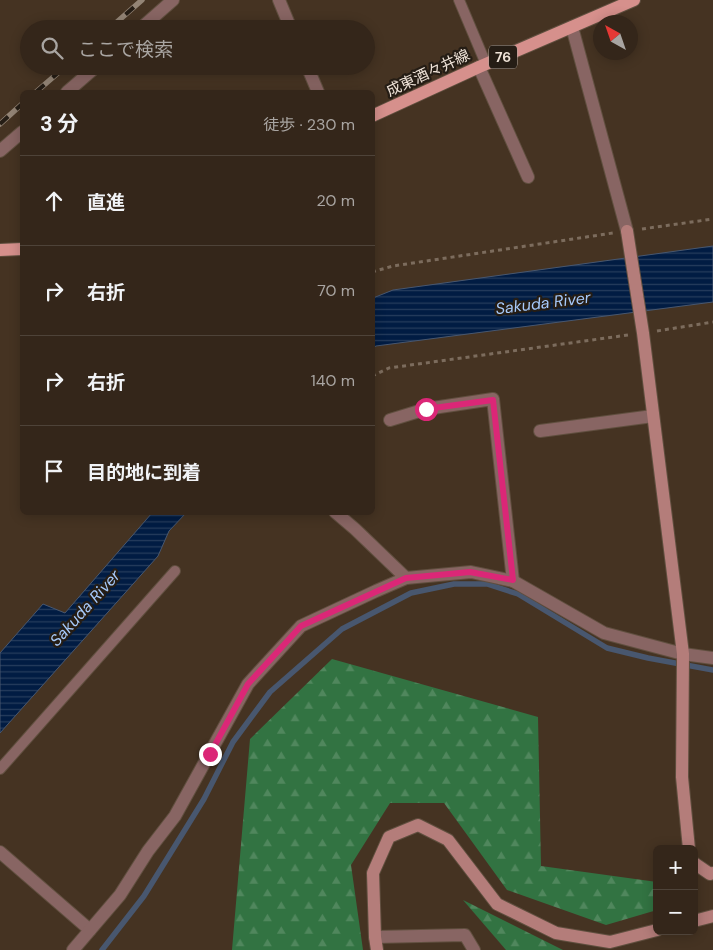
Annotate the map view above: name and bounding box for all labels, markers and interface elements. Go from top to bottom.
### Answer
north arrow [593,15,638,60]
search box [20,20,375,75]
icon: search [38,34,66,62]
text: ここで検索 [78,37,173,62]
street label: 成東酒々井線 [383,45,473,101]
road number: 76 [489,46,517,68]
text: 3 分 [40,110,79,138]
text: 徒歩 · 230 m [263,114,355,135]
icon: ahead [40,187,68,215]
text: 直進 [87,190,125,215]
text: 20 m [316,190,355,211]
icon: right [40,277,68,305]
text: 右折 [87,280,125,305]
text: 70 m [317,280,355,301]
water label: Sakuda River [494,287,593,319]
icon: right [40,367,68,395]
text: 右折 [87,370,125,395]
text: 140 m [311,370,355,391]
route start [415,398,438,421]
icon: arrive [40,457,68,485]
text: 目的地に到着 [87,460,201,485]
water label: Sakuda River [45,565,126,651]
route end [199,743,222,766]
map controls [653,845,698,935]
button: + [653,845,698,890]
button: − [653,890,698,935]

